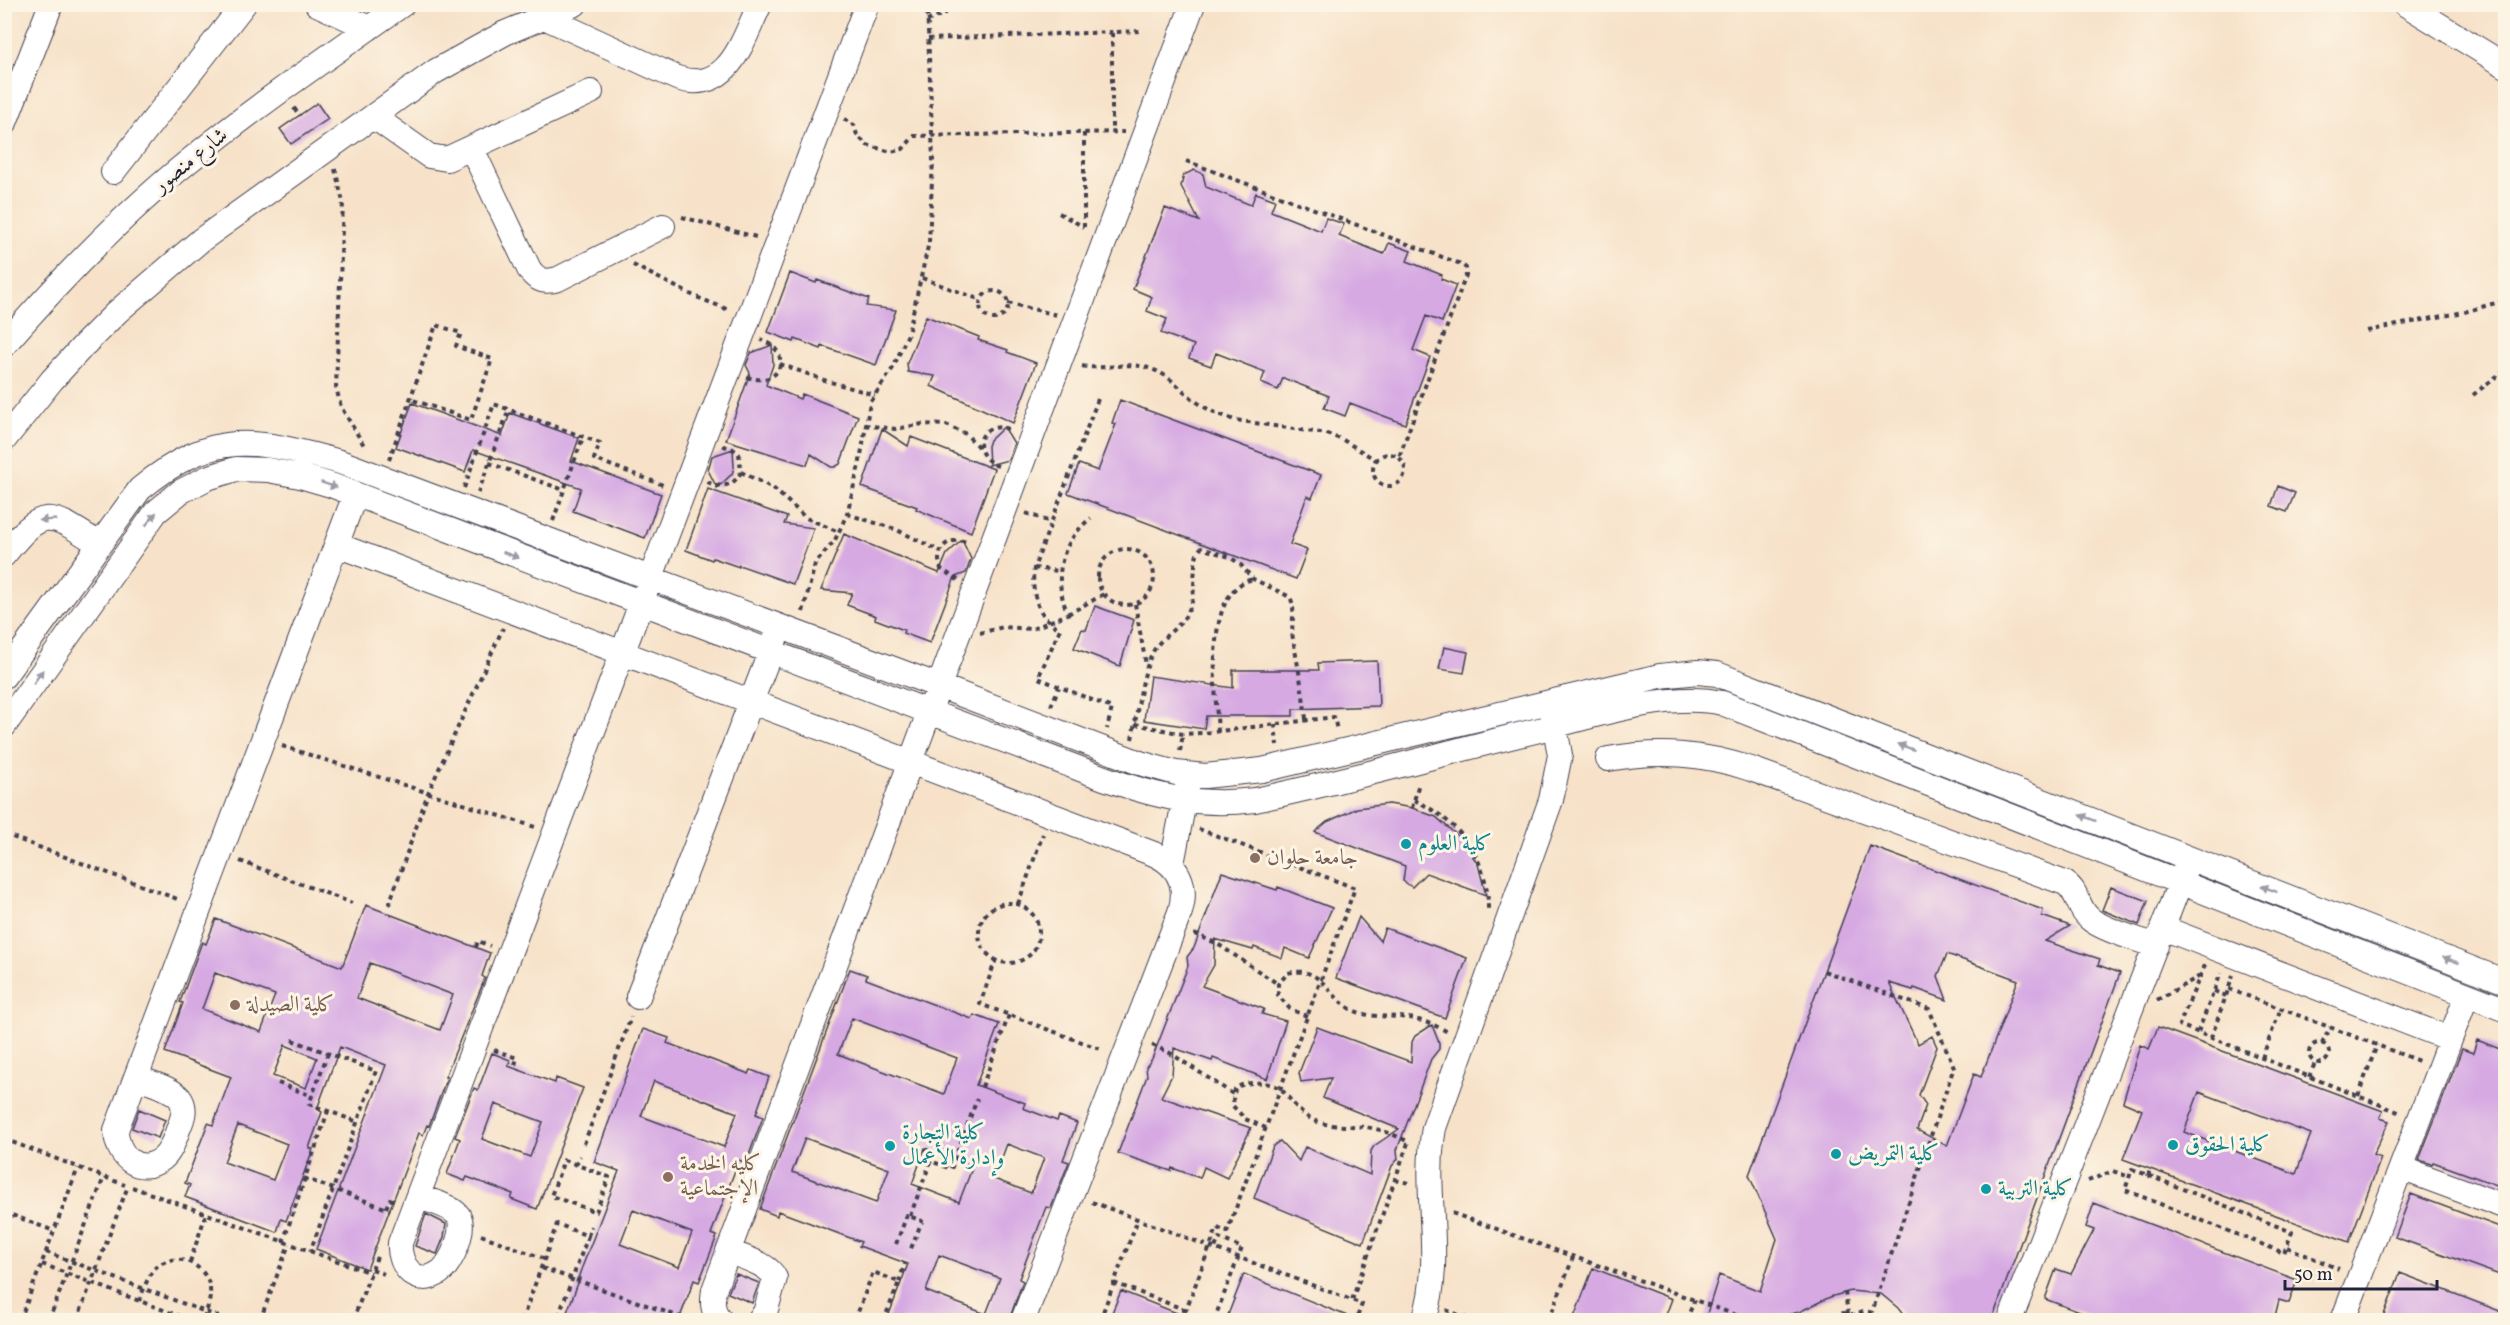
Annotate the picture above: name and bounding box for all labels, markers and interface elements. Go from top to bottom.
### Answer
street label: شارع منصور [145,121,236,203]
one-way arrow [320,481,338,490]
one-way arrow [144,512,157,527]
one-way arrow [38,515,57,524]
one-way arrow [502,550,520,560]
one-way arrow [32,670,44,686]
one-way arrow [1897,742,1915,751]
one-way arrow [2079,813,2097,822]
place label: كلية العلوم [1418,829,1492,862]
marker: كلية العلوم [1399,837,1413,851]
place label: جامعة حلوان [1267,843,1358,874]
marker: جامعة حلوان [1248,851,1262,865]
one-way arrow [2260,884,2278,894]
one-way arrow [2442,955,2460,965]
place label: كلية الصيدلة [246,990,334,1021]
marker: كلية الصيدلة [228,998,242,1012]
place label: كلية التجارة وإدارة الأعمال [902,1118,1004,1177]
place label: كلية الحقوق [2185,1130,2270,1161]
marker: كلية الحقوق [2166,1138,2180,1152]
marker: كلية التجارة وإدارة الأعمال [883,1139,897,1153]
place label: كلية التمريض [1848,1139,1939,1170]
marker: كلية التمريض [1829,1147,1843,1161]
place label: كليه الخدمة الإجتماعية [680,1149,761,1205]
marker: كليه الخدمة الإجتماعية [661,1170,675,1184]
place label: كلية التربية [1998,1174,2073,1205]
marker: كلية التربية [1979,1182,1993,1196]
scale bar [2285,1253,2436,1291]
text: 50 m [2294,1263,2333,1288]

